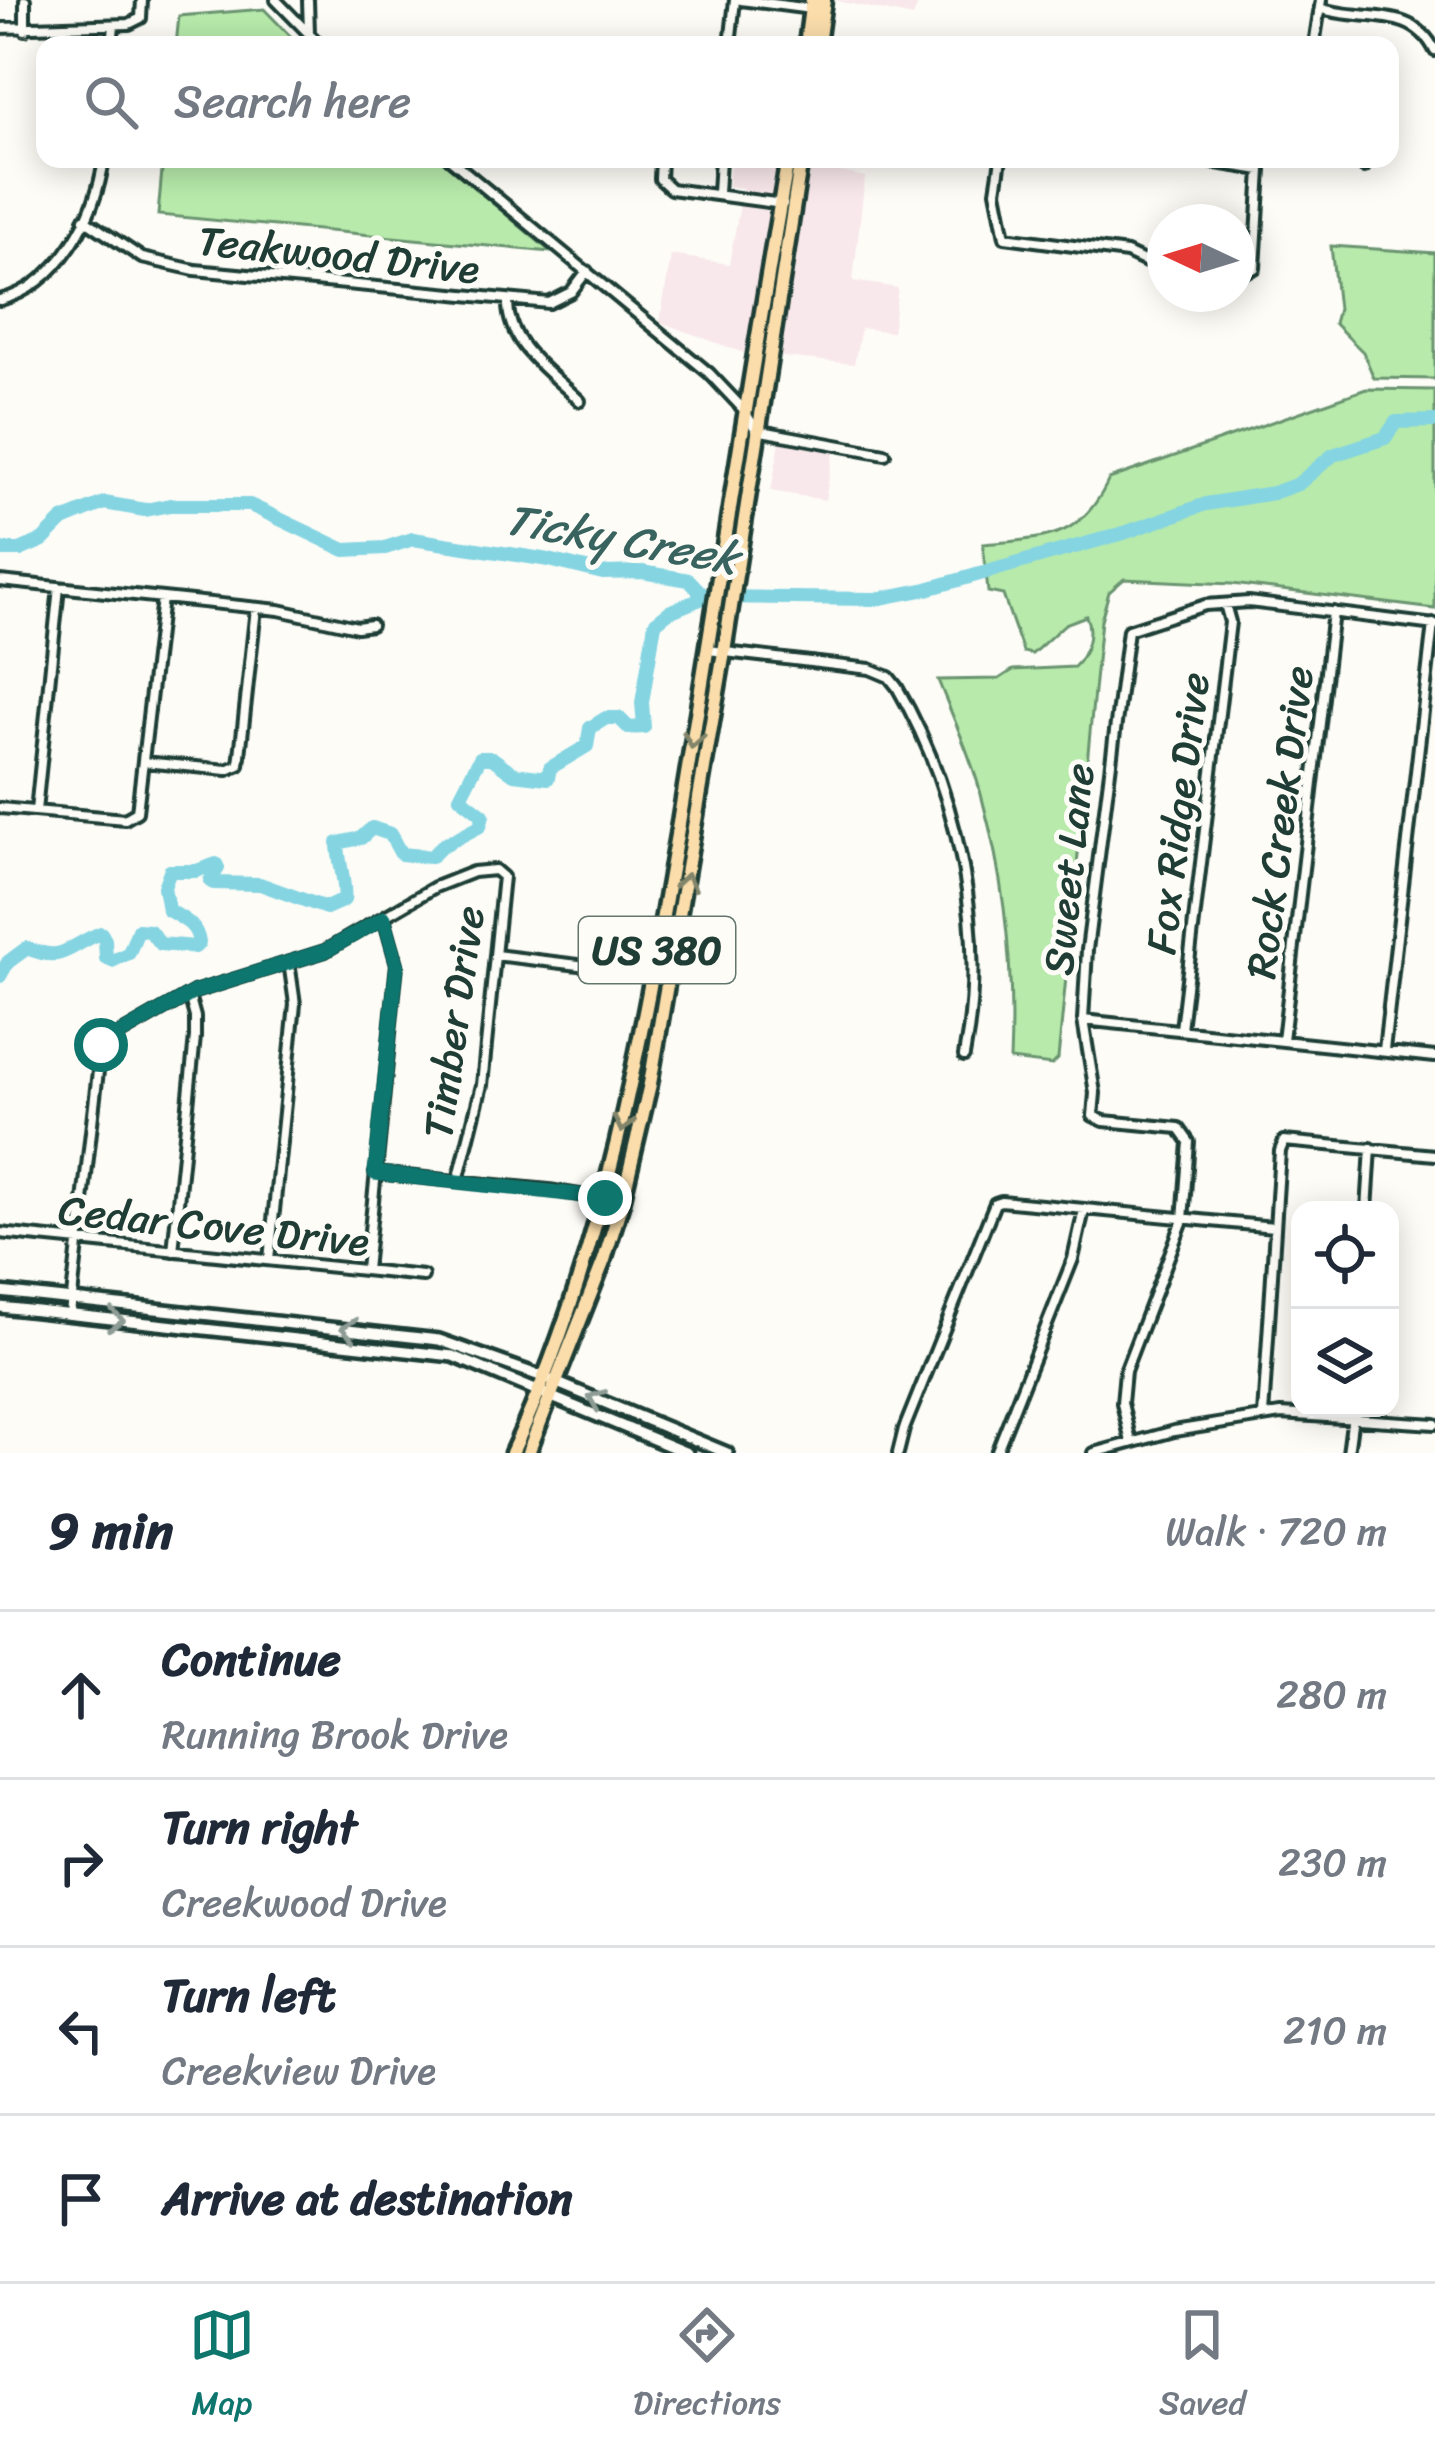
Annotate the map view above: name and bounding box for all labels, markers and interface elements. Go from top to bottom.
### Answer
search box [36,36,1399,168]
text: Search here [174,62,411,142]
icon: search [78,69,144,135]
street label: Teakwood Drive [195,203,483,307]
north arrow [1147,204,1255,312]
water label: Ticky Creek [499,479,750,600]
street label: Rock Creek Drive [1224,662,1336,983]
street label: Fox Ridge Drive [1124,668,1232,958]
one-way arrow [681,730,706,750]
street label: Sweet Lane [1021,759,1117,979]
one-way arrow [672,872,697,892]
street label: Timber Drive [401,901,507,1143]
road number: US 380 [579,917,735,983]
route start [74,1018,128,1072]
one-way arrow [611,1113,636,1133]
route end [578,1171,632,1225]
street label: Cedar Cove Drive [55,1173,373,1279]
map controls [1291,1201,1399,1417]
button: locate [1291,1201,1399,1309]
one-way arrow [106,1306,126,1332]
button: layers [1291,1309,1399,1417]
one-way arrow [339,1317,359,1343]
one-way arrow [586,1389,607,1413]
text: 9 min [48,1486,173,1576]
text: Walk · 720 m [1165,1497,1387,1566]
text: Continue [162,1620,341,1700]
text: 280 m [1276,1660,1387,1729]
icon: ahead [48,1662,114,1728]
text: Running Brook Drive [162,1700,508,1769]
text: Turn right [162,1788,357,1868]
text: 230 m [1278,1828,1387,1897]
icon: right [48,1830,114,1896]
text: Creekwood Drive [162,1868,447,1937]
text: Turn left [162,1956,335,2036]
text: 210 m [1283,1996,1387,2065]
icon: left [48,1998,114,2064]
text: Creekview Drive [162,2036,436,2105]
text: Arrive at destination [162,2159,572,2239]
icon: arrive [48,2166,114,2232]
tab: Map [189,2302,255,2432]
tab: Directions [633,2302,781,2432]
tab: Saved [1159,2302,1246,2432]

